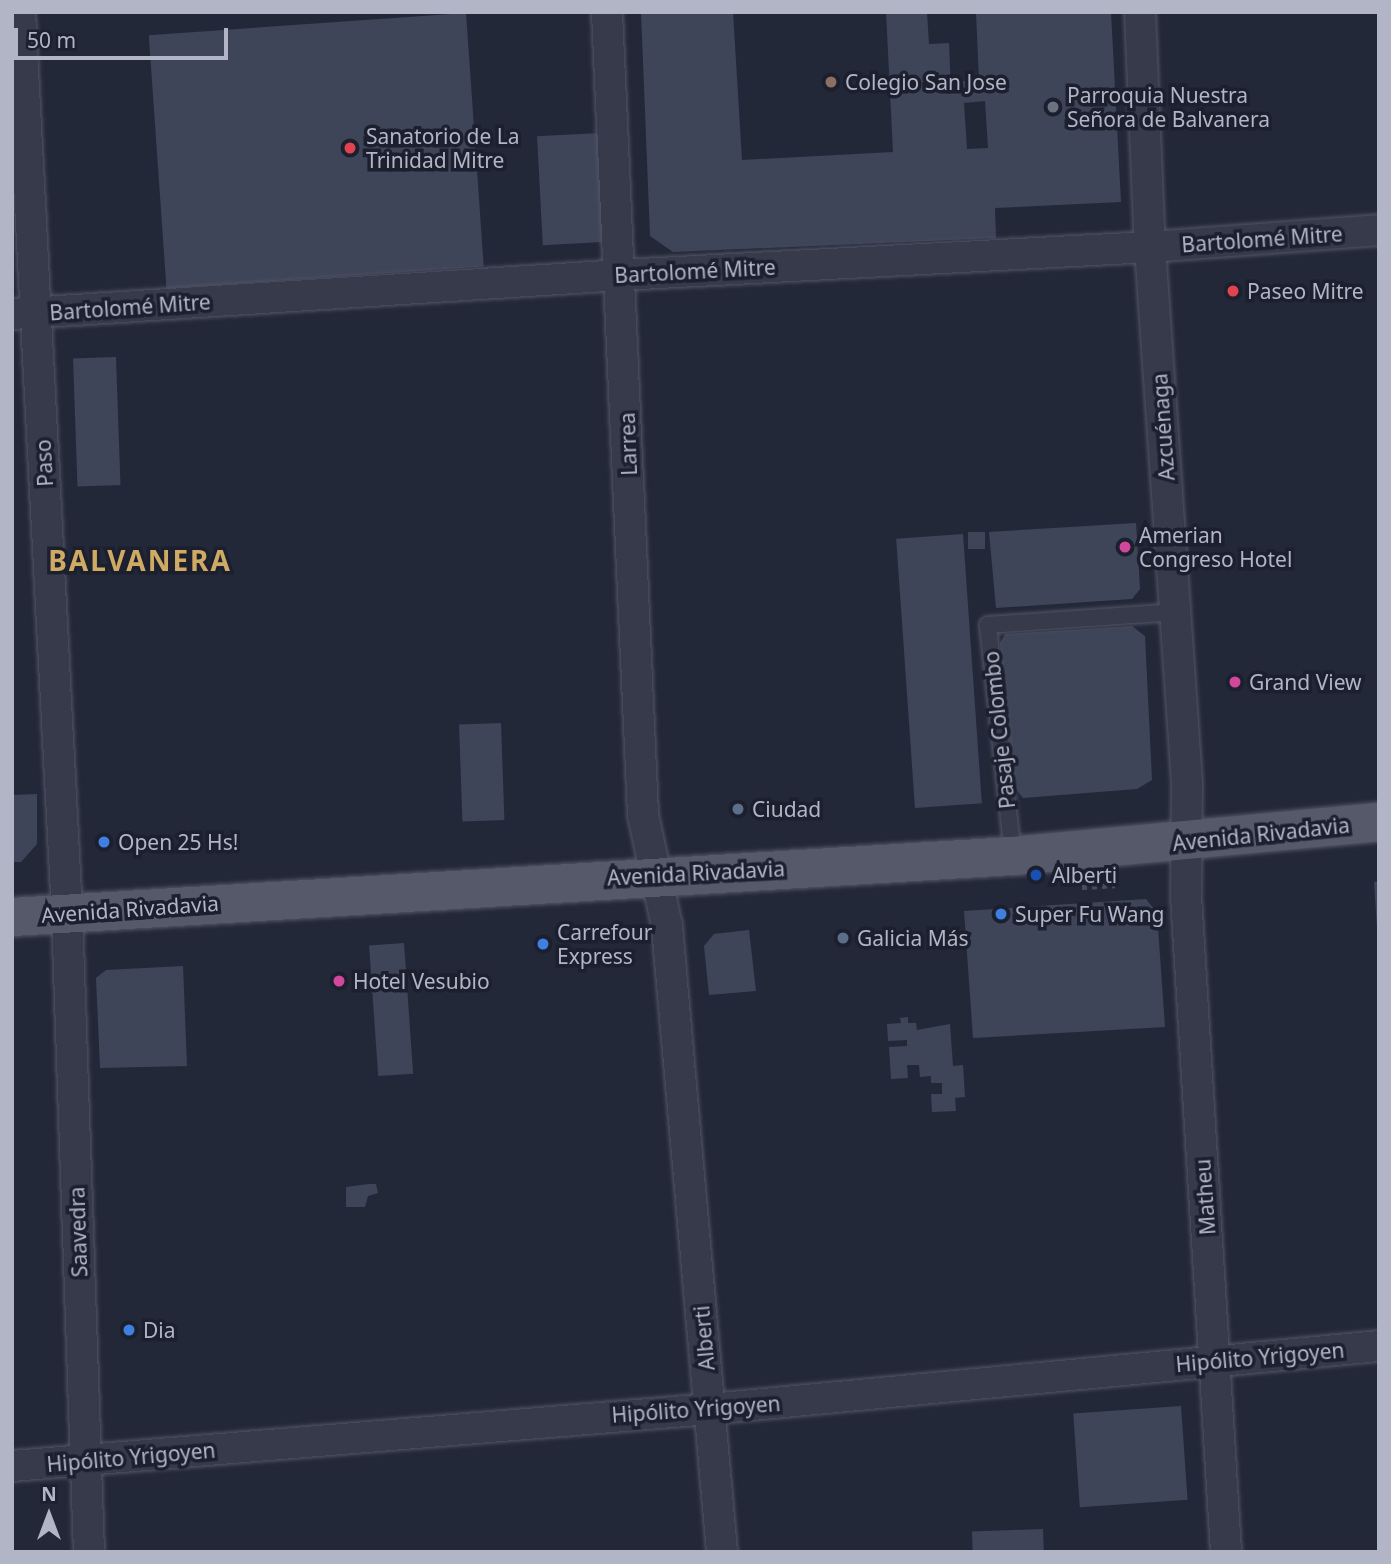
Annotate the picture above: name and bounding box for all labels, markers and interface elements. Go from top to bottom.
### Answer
scale bar [18,14,231,58]
text: 50 m [27,26,76,54]
place label: Colegio San Jose [845,69,1007,95]
marker: Colegio San Jose [823,74,839,90]
place label: Parroquia Nuestra Señora de Balvanera [1067,82,1270,132]
marker: Parroquia Nuestra Señora de Balvanera [1045,99,1061,115]
place label: Sanatorio de La Trinidad Mitre [366,123,520,173]
marker: Sanatorio de La Trinidad Mitre [340,138,360,158]
street label: Bartolomé Mitre [1181,221,1343,257]
street label: Bartolomé Mitre [614,254,776,288]
place label: Paseo Mitre [1247,278,1364,304]
marker: Paseo Mitre [1225,283,1241,299]
street label: Bartolomé Mitre [49,289,211,325]
street label: Azcuénaga [1147,372,1179,482]
street label: Larrea [614,412,642,476]
street label: Paso [30,439,58,487]
place label: Amerian Congreso Hotel [1139,522,1292,572]
marker: Amerian Congreso Hotel [1117,539,1133,555]
district label: BALVANERA [49,543,231,577]
street label: Pasaje Colombo [978,650,1020,810]
place label: Grand View [1249,669,1362,695]
marker: Grand View [1227,674,1243,690]
place label: Ciudad [752,796,821,822]
marker: Ciudad [730,801,746,817]
street label: Avenida Rivadavia [1171,812,1351,856]
place label: Open 25 Hs! [118,829,238,855]
marker: Open 25 Hs! [96,834,112,850]
street label: Avenida Rivadavia [606,856,786,890]
place label: Alberti [1052,862,1117,888]
marker: Alberti [1026,865,1046,885]
street label: Avenida Rivadavia [40,890,220,928]
place label: Super Fu Wang [1015,901,1165,927]
marker: Super Fu Wang [993,906,1009,922]
place label: Carrefour Express [557,919,652,969]
place label: Galicia Más [857,925,969,951]
marker: Galicia Más [835,930,851,946]
marker: Carrefour Express [535,936,551,952]
place label: Hotel Vesubio [353,968,490,994]
marker: Hotel Vesubio [331,973,347,989]
street label: Matheu [1190,1158,1220,1236]
street label: Saavedra [64,1186,92,1278]
street label: Alberti [689,1304,719,1372]
place label: Dia [143,1317,176,1343]
marker: Dia [121,1322,137,1338]
street label: Hipólito Yrigoyen [1175,1337,1345,1377]
street label: Hipólito Yrigoyen [611,1391,781,1427]
street label: Hipólito Yrigoyen [46,1437,216,1477]
north arrow [14,1480,84,1550]
text: N [41,1481,57,1507]

